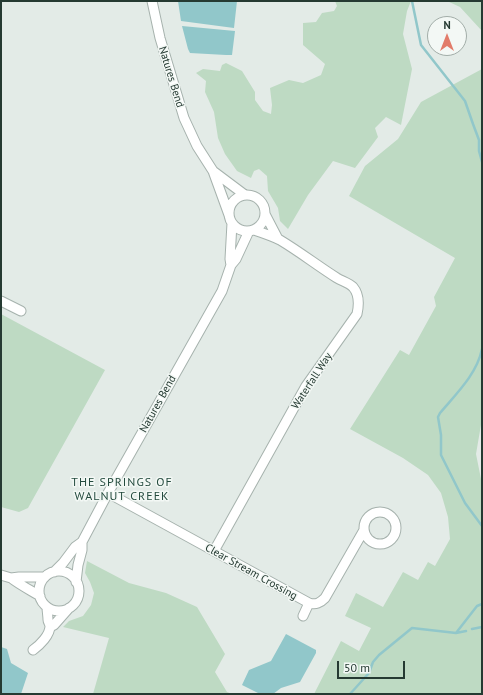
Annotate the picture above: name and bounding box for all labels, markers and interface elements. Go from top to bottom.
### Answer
north arrow [427,16,467,56]
text: N [443,18,451,32]
street label: Natures Bend [155,45,187,109]
street label: Waterfall Way [289,350,335,412]
street label: Natures Bend [137,373,179,435]
district label: THE SPRINGS OF WALNUT CREEK [71,476,173,504]
street label: Clear Stream Crossing [203,541,299,603]
scale bar [339,653,407,679]
text: 50 m [344,660,370,675]

